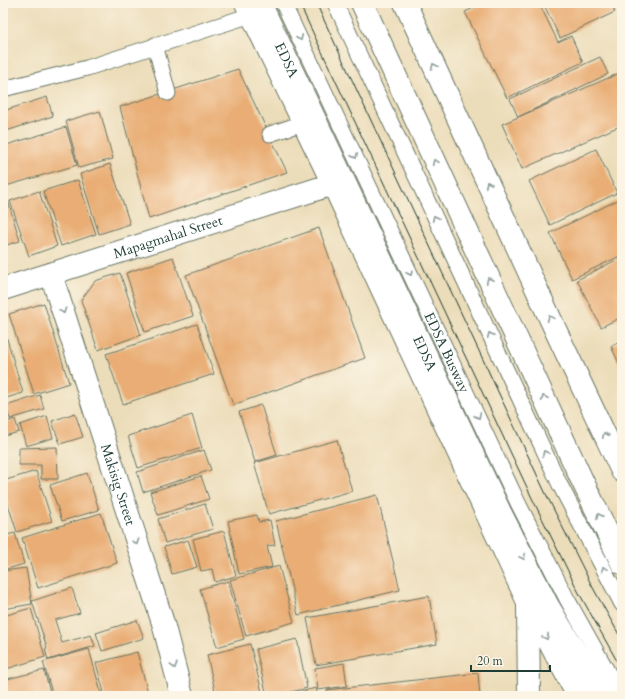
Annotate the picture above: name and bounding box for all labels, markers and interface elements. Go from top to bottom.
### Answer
one-way arrow [295,34,303,42]
street label: EDSA [270,39,303,81]
one-way arrow [431,63,439,70]
one-way arrow [350,152,358,159]
one-way arrow [432,159,440,166]
one-way arrow [485,181,493,188]
street label: Mapagmahal Street [111,211,225,263]
one-way arrow [432,214,440,222]
one-way arrow [405,269,413,277]
one-way arrow [486,277,494,284]
one-way arrow [58,308,66,315]
street label: EDSA Busway [421,309,473,395]
one-way arrow [547,315,555,322]
one-way arrow [487,332,495,340]
street label: EDSA [410,333,440,373]
one-way arrow [541,395,549,402]
one-way arrow [473,412,481,420]
one-way arrow [602,432,610,440]
street label: Makisig Street [96,441,140,528]
one-way arrow [542,450,550,457]
one-way arrow [596,512,604,520]
one-way arrow [132,538,140,545]
one-way arrow [518,553,526,560]
one-way arrow [601,566,608,573]
one-way arrow [542,633,549,640]
scale bar [471,647,550,673]
text: 20 m [477,653,504,669]
one-way arrow [169,662,178,669]

